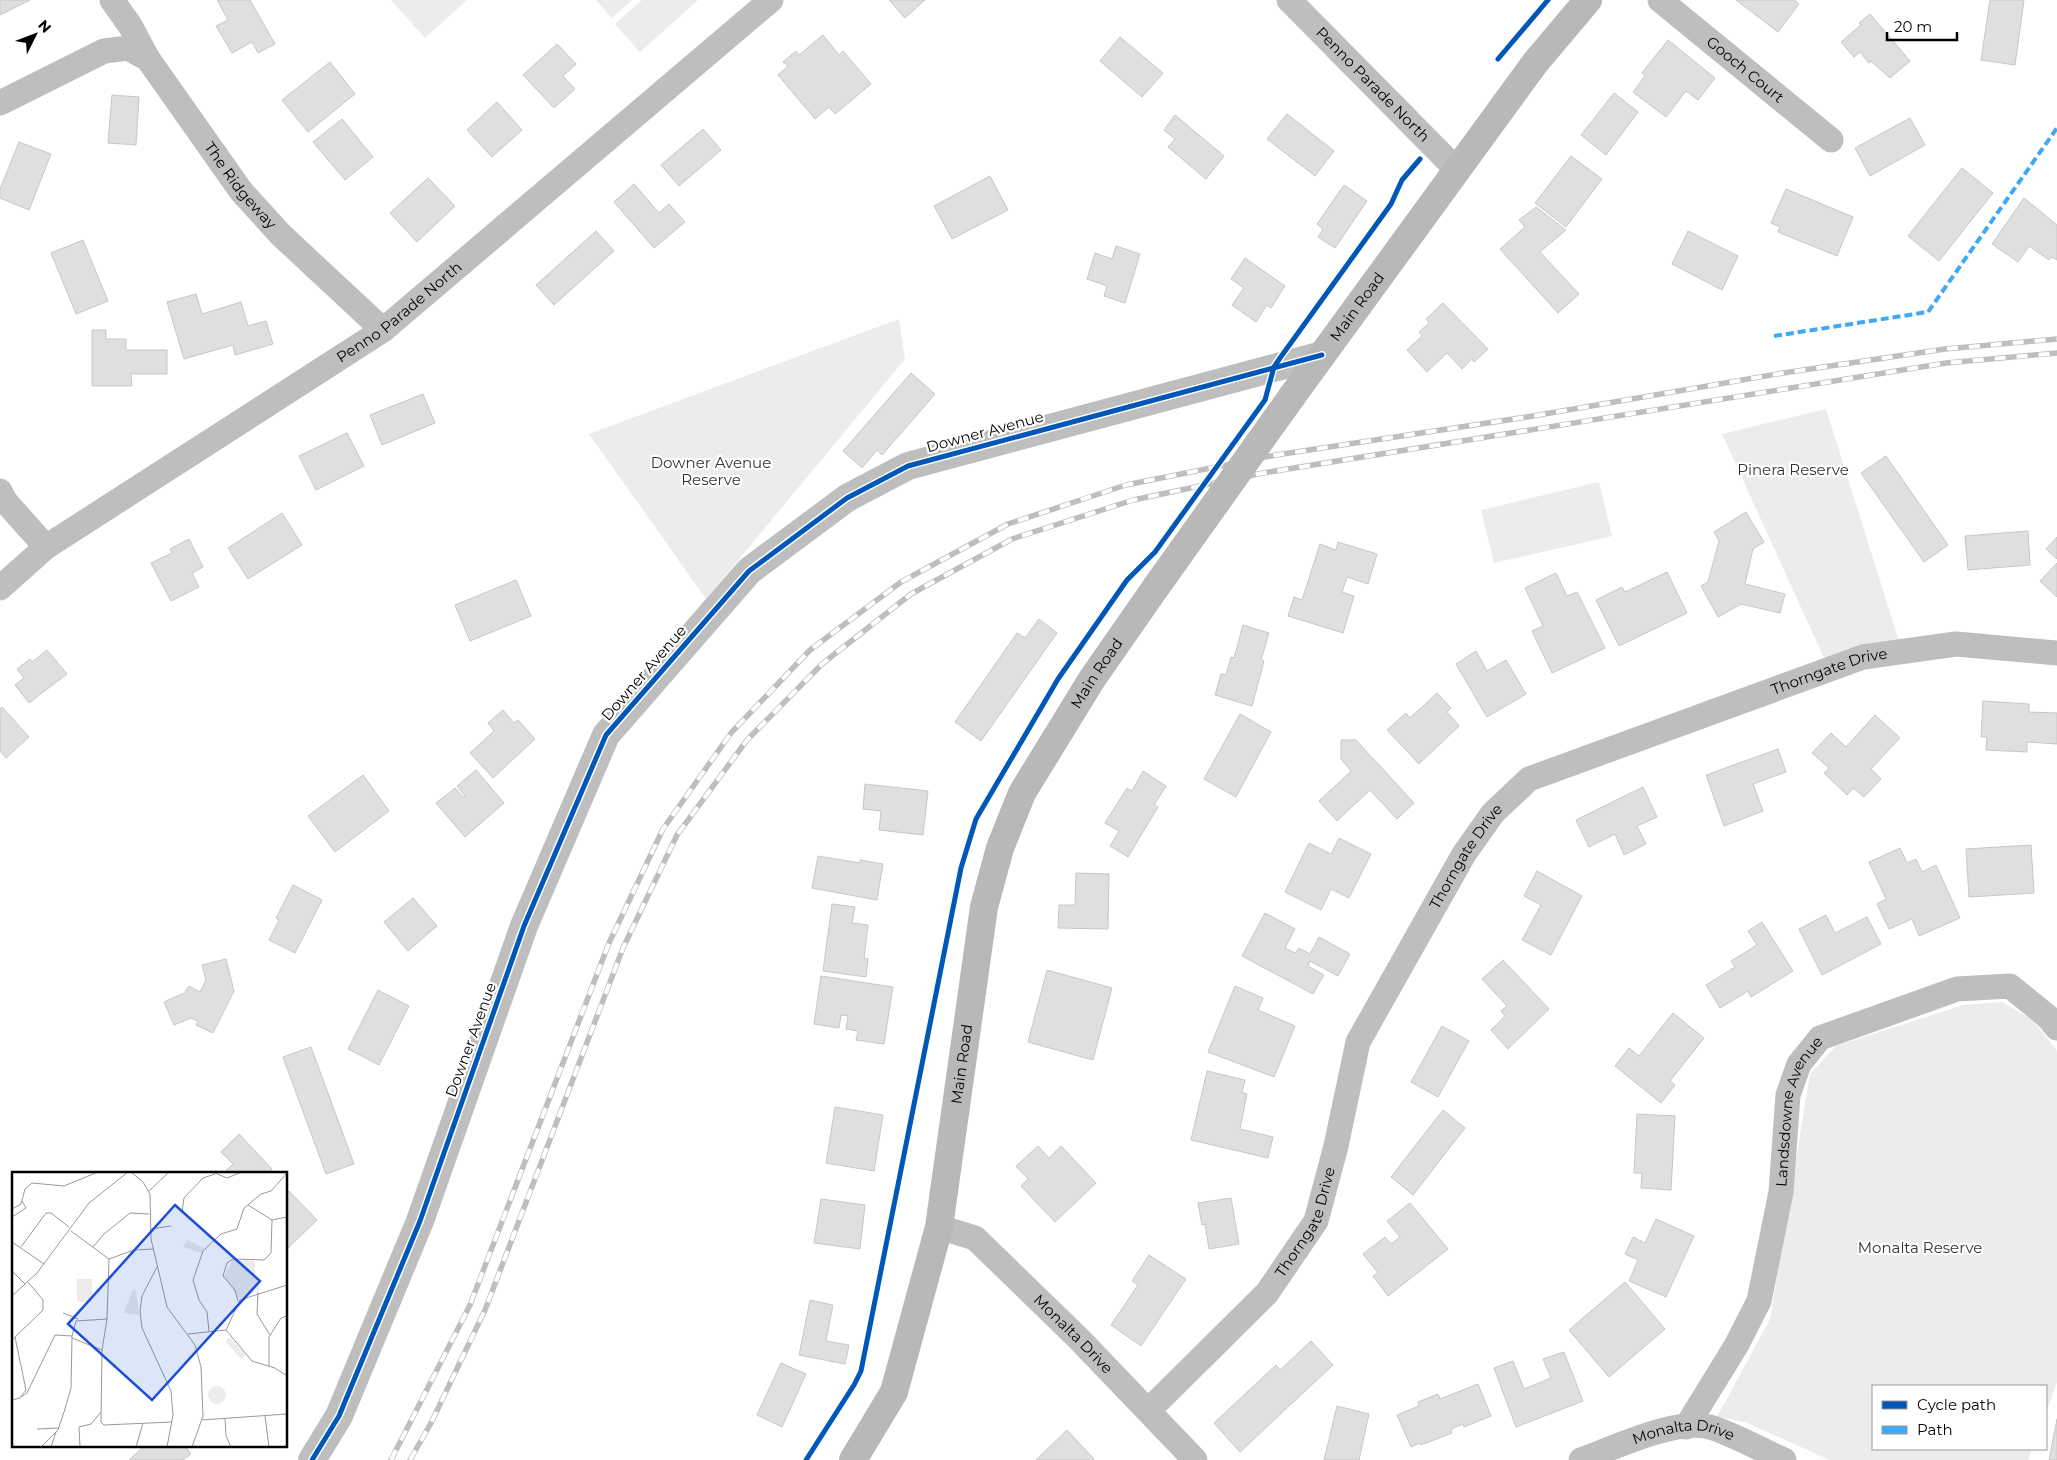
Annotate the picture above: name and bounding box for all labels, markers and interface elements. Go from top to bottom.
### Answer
north arrow [10,10,60,60]
scale bar [1887,10,1957,42]
text: N [34,16,55,37]
text: 20 m [1894,17,1932,36]
street label: Penno Parade North [1312,23,1434,146]
street label: Gooch Court [1703,32,1788,107]
street label: The Ridgeway [200,138,281,233]
street label: Penno Parade North [333,257,466,367]
street label: Main Road [1325,268,1388,345]
street label: Downer Avenue [924,407,1046,456]
park label: Downer Avenue Reserve [651,453,771,489]
park label: Pinera Reserve [1737,460,1849,479]
street label: Downer Avenue [597,621,690,724]
street label: Main Road [1066,634,1127,712]
street label: Thorngate Drive [1768,644,1888,699]
street label: Thorngate Drive [1425,799,1506,912]
street label: Downer Avenue [441,980,500,1100]
street label: Main Road [946,1023,976,1105]
street label: Landsdowne Avenue [1771,1032,1827,1187]
street label: Thorngate Drive [1271,1165,1339,1281]
inset map [12,1172,288,1448]
park label: Monalta Reserve [1858,1238,1982,1257]
street label: Monalta Drive [1030,1290,1117,1377]
legend [1872,1385,2047,1450]
text: Cycle path [1917,1395,1996,1414]
street label: Monalta Drive [1630,1415,1738,1448]
text: Path [1917,1420,1953,1439]

